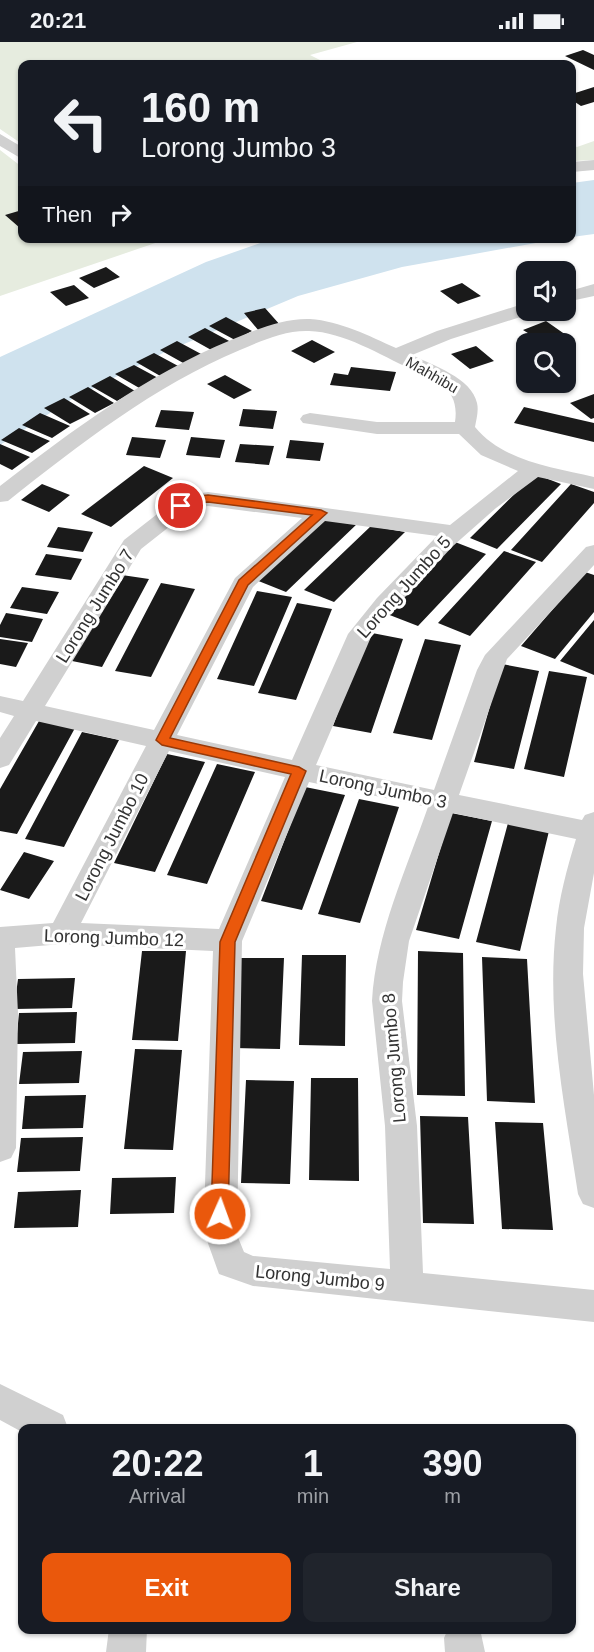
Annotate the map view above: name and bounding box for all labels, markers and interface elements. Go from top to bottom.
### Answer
text: 20:21 [30,8,86,33]
icon: left [42,84,120,162]
text: 160 m [141,84,260,131]
text: Lorong Jumbo 3 [141,133,336,163]
icon: right [104,198,137,231]
text: Then [42,202,92,227]
map controls [516,261,576,393]
button: sound [516,261,576,321]
button: search [516,333,576,393]
street label: Mahhibu [403,353,461,396]
pin [155,480,206,531]
icon: arrive [164,489,197,522]
street label: Lorong Jumbo 5 [353,532,455,642]
street label: Lorong Jumbo 7 [52,546,138,666]
street label: Lorong Jumbo 3 [317,766,449,812]
street label: Lorong Jumbo 10 [71,770,153,904]
street label: Lorong Jumbo 12 [44,926,184,950]
street label: Lorong Jumbo 8 [378,992,410,1124]
position arrow [188,1182,252,1246]
street label: Lorong Jumbo 9 [254,1261,386,1295]
text: 20:22 [111,1443,203,1484]
text: 1 [303,1443,323,1484]
text: 390 [422,1443,483,1484]
text: Arrival [129,1485,186,1507]
text: min [297,1485,329,1507]
text: m [444,1485,461,1507]
button: Exit [42,1553,291,1622]
button: Share [303,1553,552,1622]

